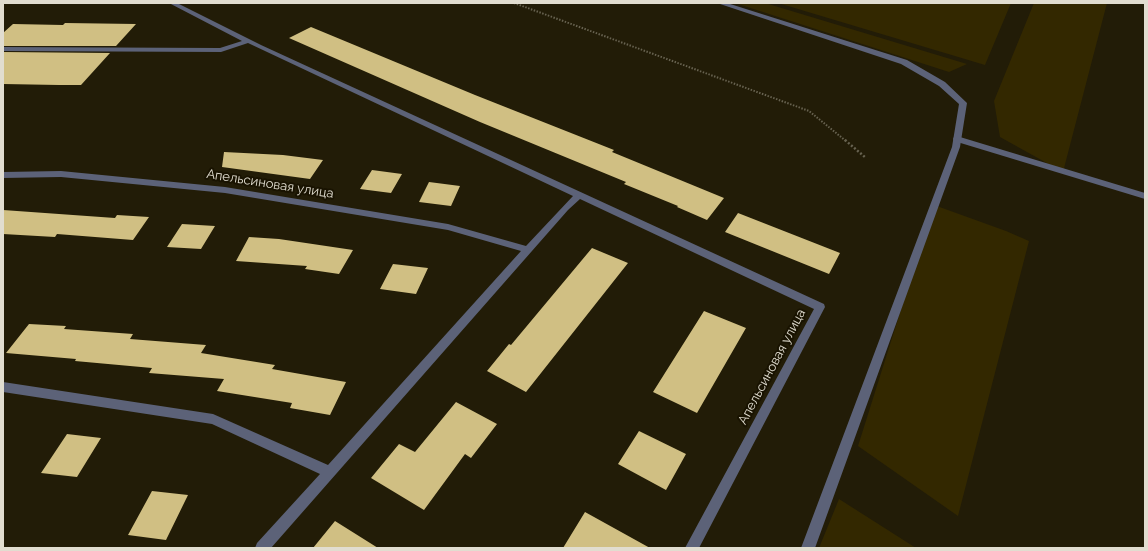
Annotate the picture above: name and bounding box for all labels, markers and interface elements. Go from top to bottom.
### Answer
street label: Апельсиновая улица [205,166,335,202]
street label: Апельсиновая улица [735,307,809,427]

